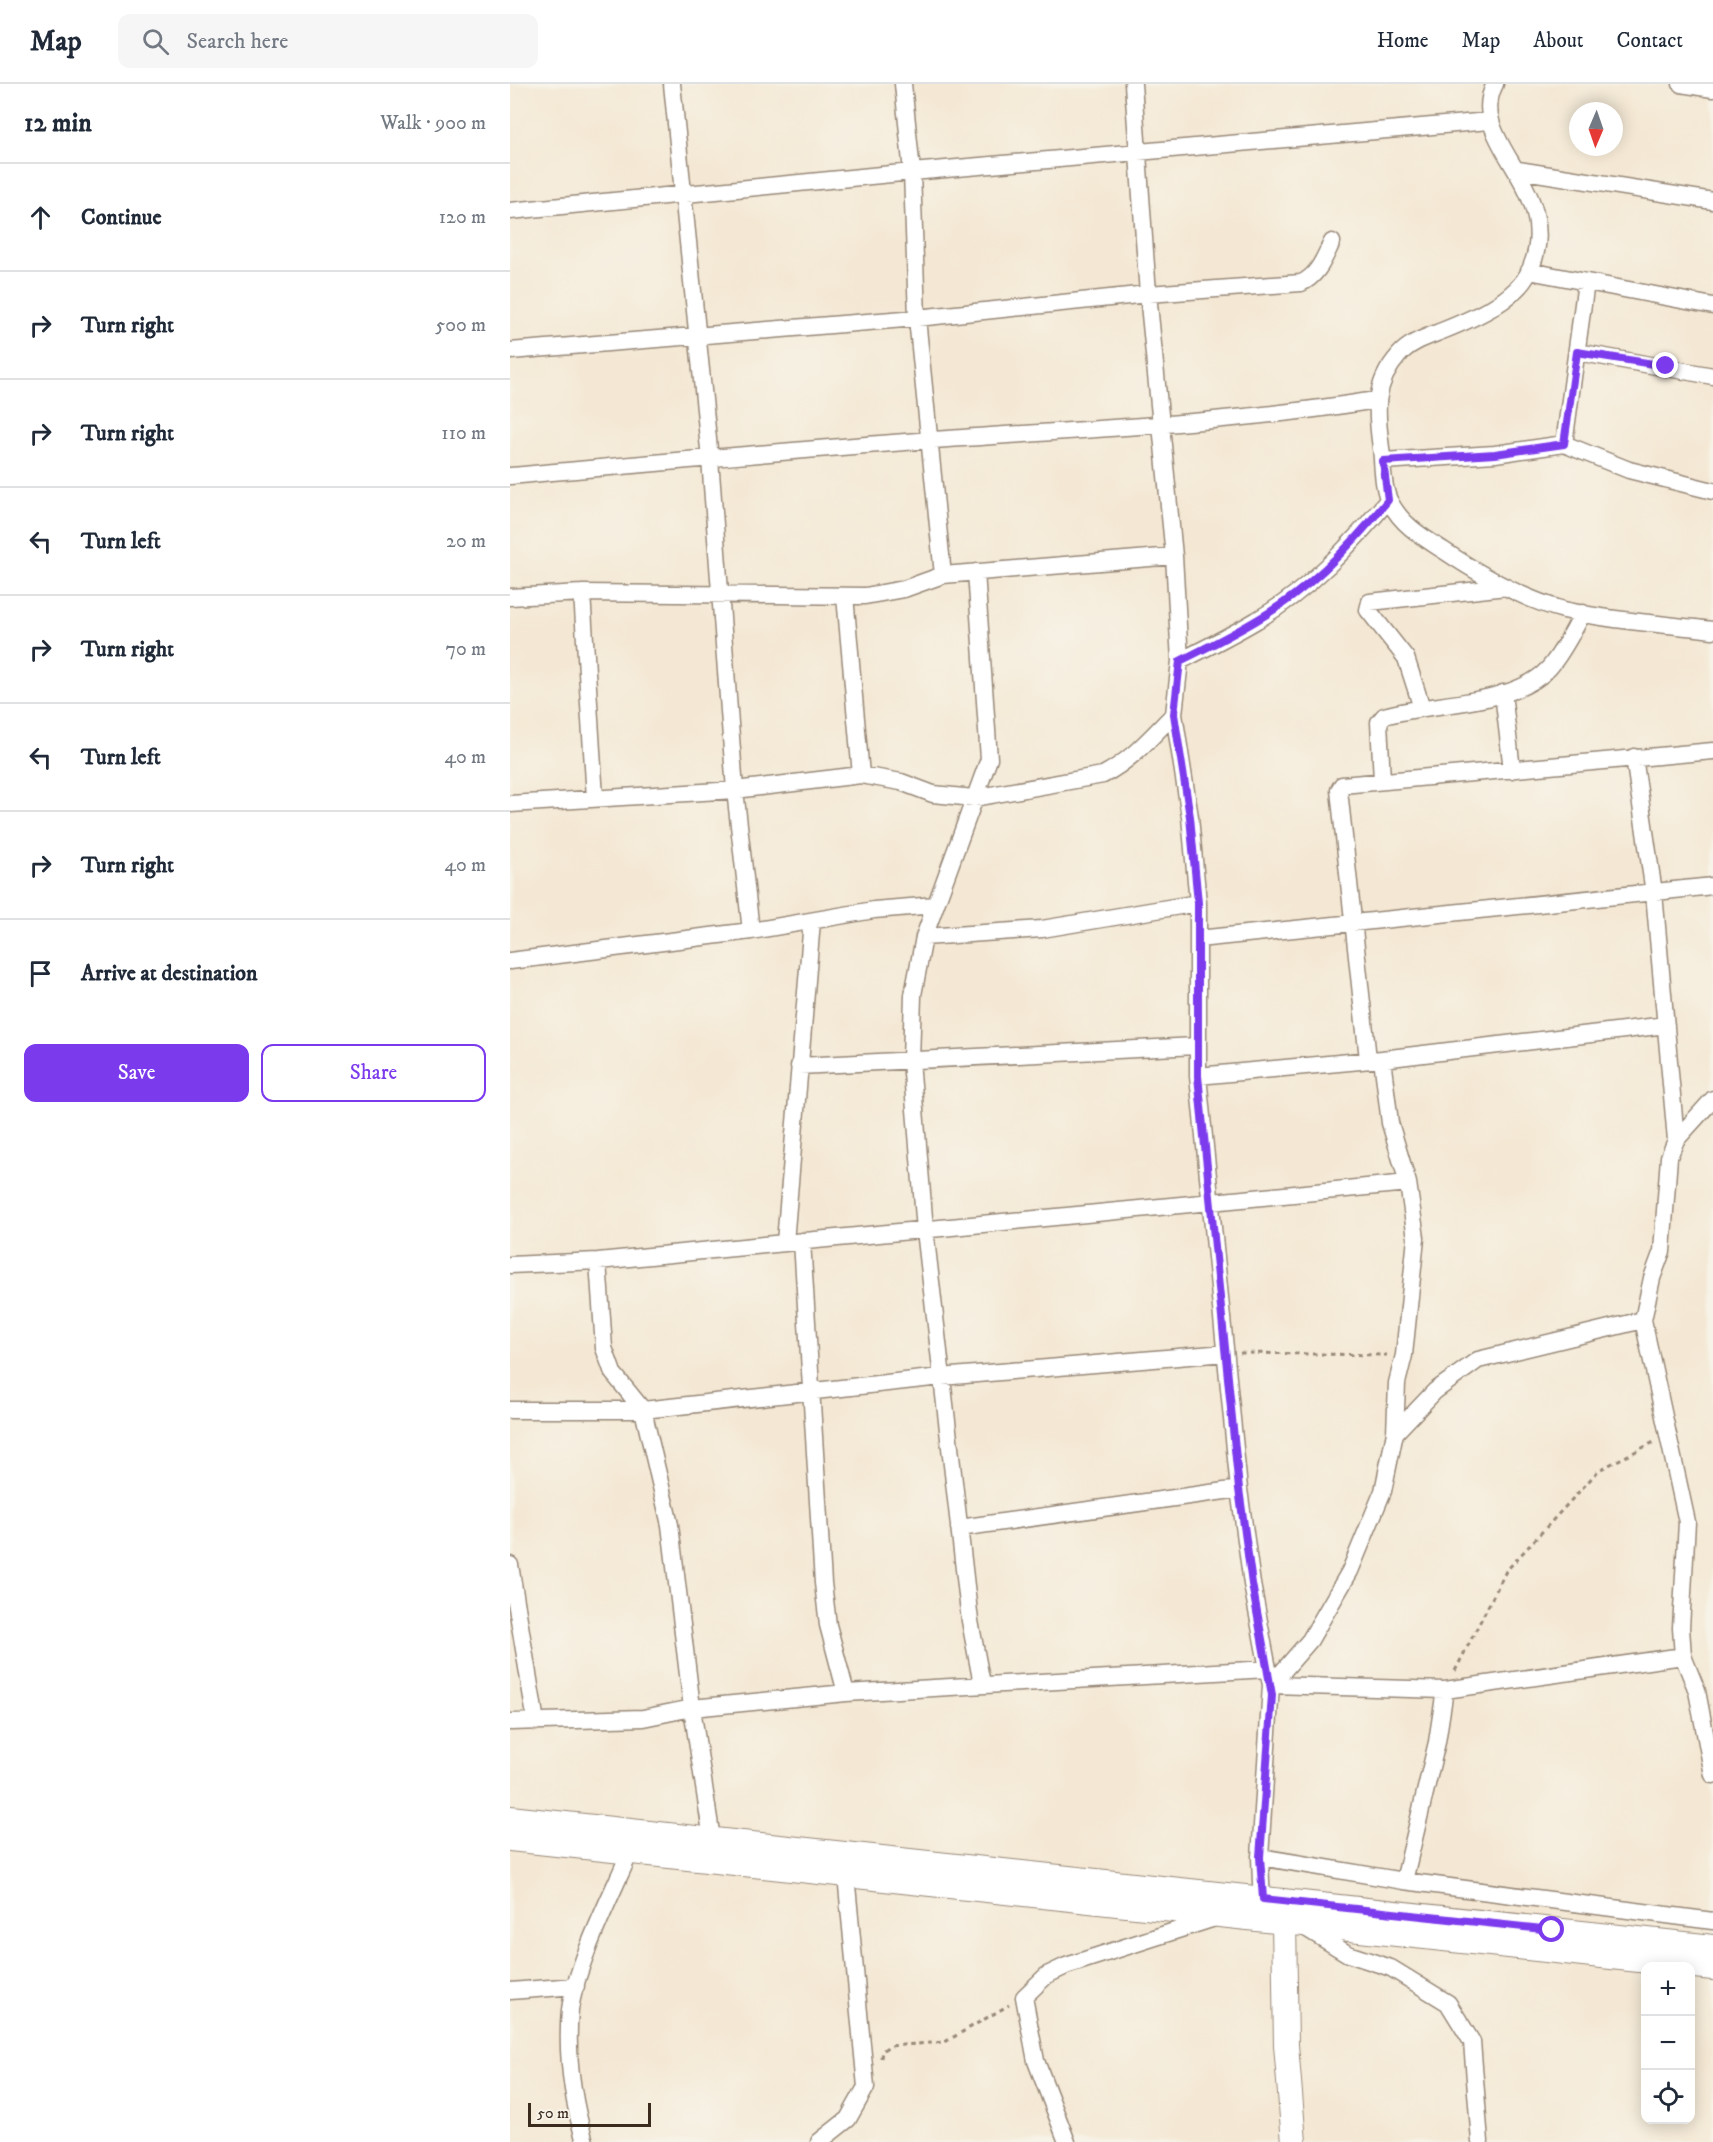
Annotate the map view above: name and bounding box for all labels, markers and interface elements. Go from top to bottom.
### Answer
search box [118,14,538,68]
text: Map [30,24,82,59]
icon: search [139,25,172,58]
text: Search here [187,28,288,55]
text: Home [1377,28,1429,54]
text: Map [1462,28,1500,54]
text: About [1533,28,1584,54]
text: Contact [1617,28,1683,54]
north arrow [1569,102,1623,156]
text: 12 min [24,107,92,140]
text: Walk · 900 m [380,111,486,136]
icon: ahead [24,201,57,234]
text: Continue [81,204,162,231]
text: 120 m [439,205,486,230]
icon: right [24,309,57,342]
text: Turn right [81,312,174,339]
text: 500 m [435,313,486,338]
route end [1652,352,1678,378]
icon: right [24,417,57,450]
text: Turn right [81,420,174,447]
text: 110 m [441,421,486,446]
icon: left [24,525,57,558]
text: Turn left [81,528,161,555]
text: 20 m [446,529,486,554]
icon: right [24,633,57,666]
text: Turn right [81,636,174,663]
text: 70 m [445,637,486,662]
icon: left [24,741,57,774]
text: Turn left [81,744,161,771]
text: 40 m [444,745,486,770]
icon: right [24,849,57,882]
text: Turn right [81,852,174,879]
text: 40 m [444,853,486,878]
icon: arrive [24,957,57,990]
text: Arrive at destination [81,960,258,987]
button: Save [24,1044,249,1102]
button: Share [261,1044,486,1102]
route start [1538,1916,1564,1942]
map controls [1641,1962,1695,2124]
button: + [1641,1962,1695,2016]
button: − [1641,2016,1695,2070]
button: locate [1641,2070,1695,2124]
scale bar [528,2100,651,2128]
text: 50 m [537,2103,569,2123]

